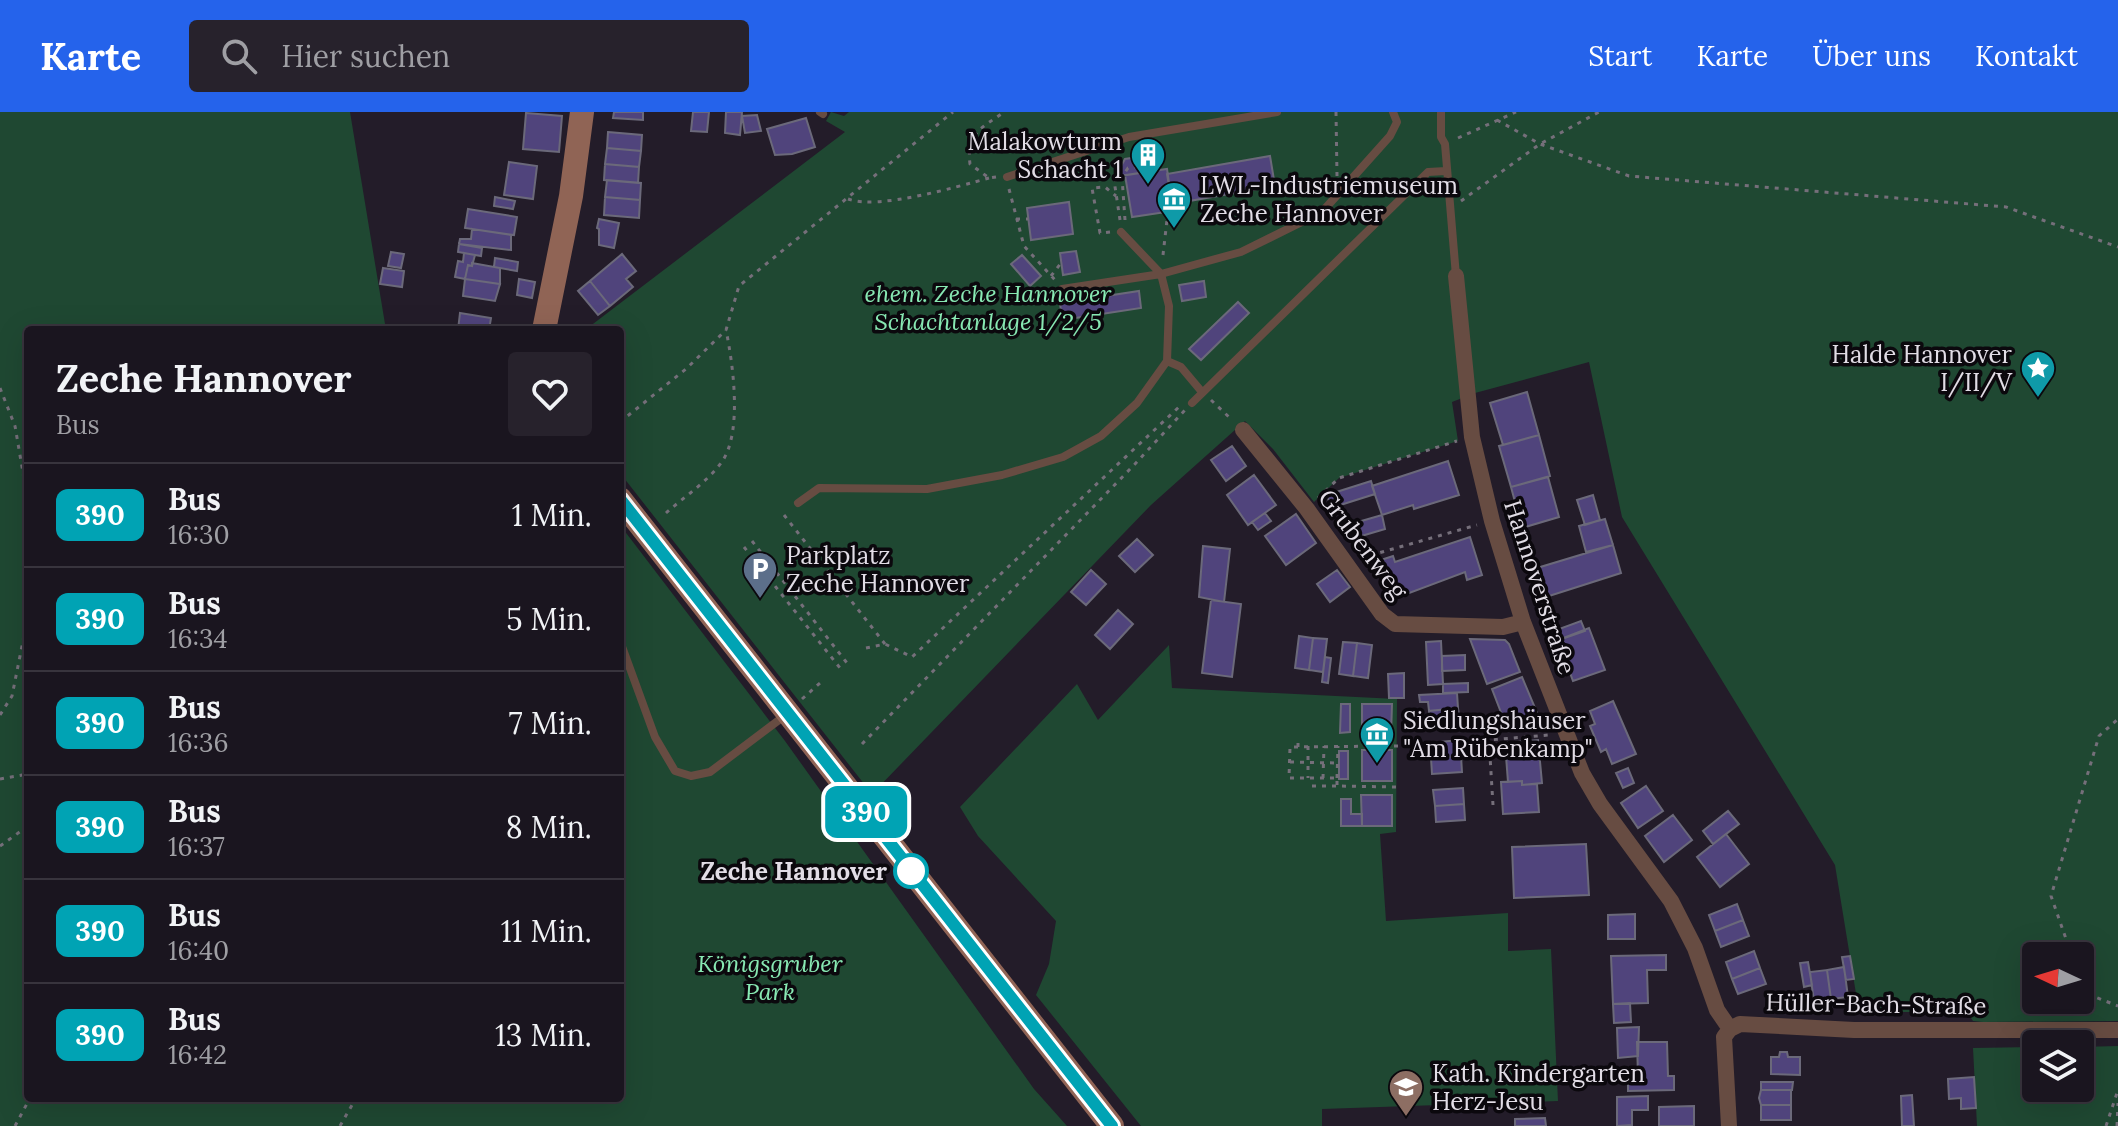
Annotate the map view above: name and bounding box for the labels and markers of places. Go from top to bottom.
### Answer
place label: Malakowturm Schacht 1 [967,126,1122,185]
building icon: Malakowturm Schacht 1 [1129,136,1167,186]
place label: LWL-Industriemuseum Zeche Hannover [1200,170,1458,229]
museum icon: LWL-Industriemuseum Zeche Hannover [1155,180,1193,230]
place label: Halde Hannover I/II/V [1832,339,2013,398]
place icon: Halde Hannover I/II/V [2019,349,2057,399]
place label: Parkplatz Zeche Hannover [786,540,970,599]
parking icon: Parkplatz Zeche Hannover [741,550,779,600]
place label: Siedlungshäuser "Am Rübenkamp" [1403,705,1593,764]
museum icon: Siedlungshäuser "Am Rübenkamp" [1358,715,1396,765]
marker: Zeche Hannover [894,854,928,888]
place label: Zeche Hannover [700,856,887,887]
place label: Kath. Kindergarten Herz-Jesu [1432,1058,1645,1117]
school or university icon: Kath. Kindergarten Herz-Jesu [1387,1068,1425,1118]

